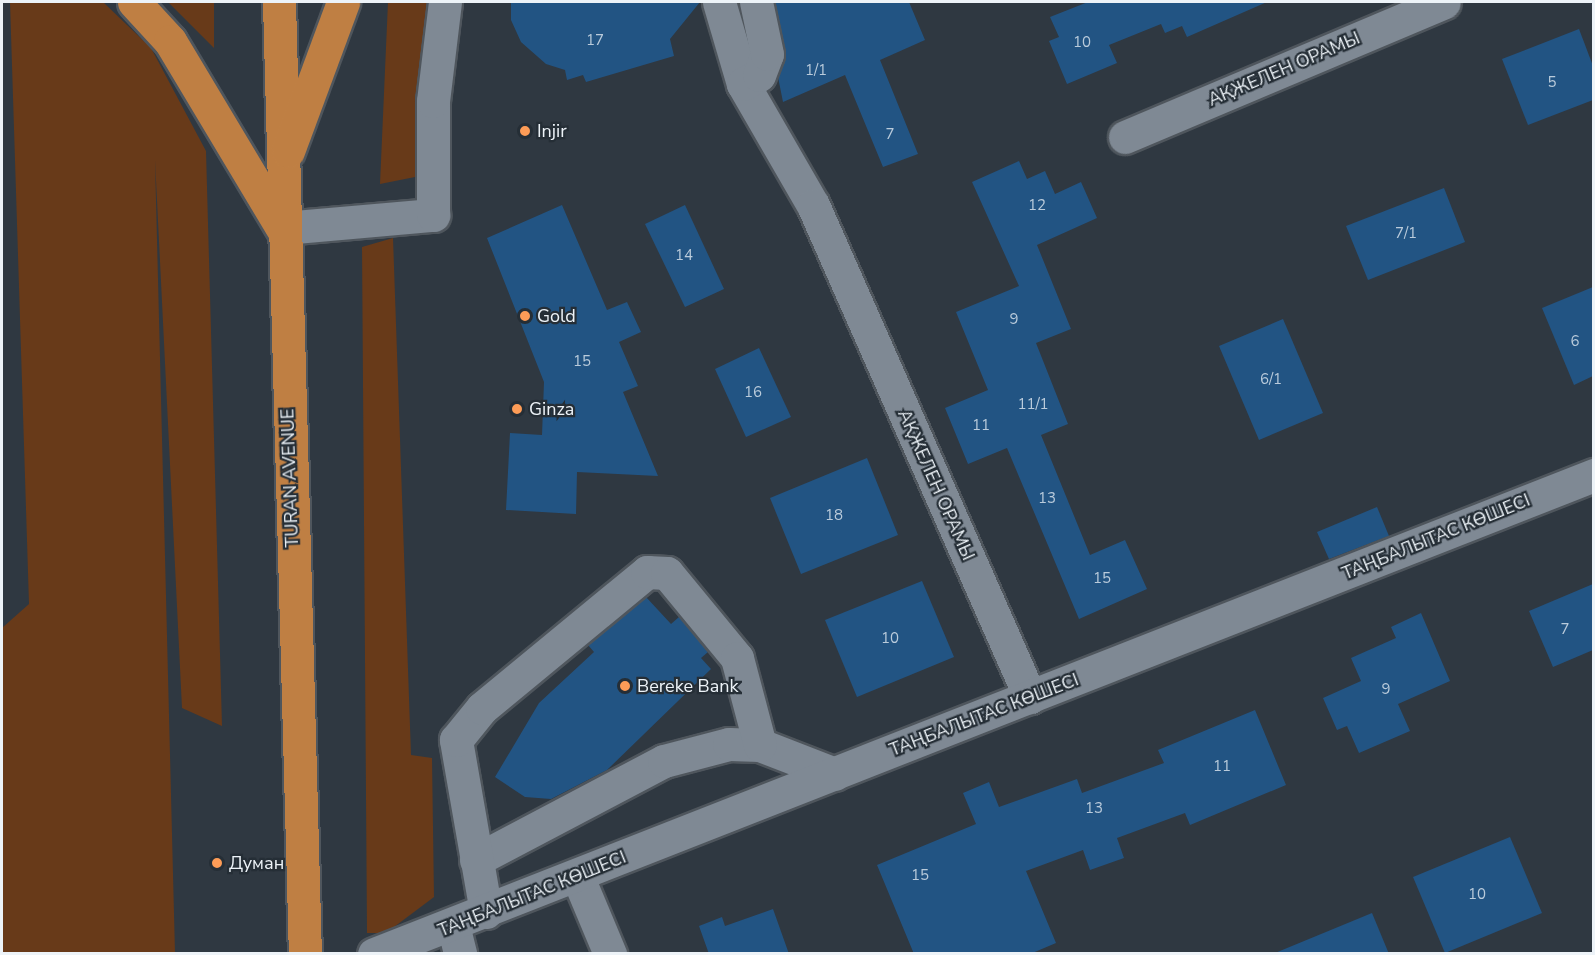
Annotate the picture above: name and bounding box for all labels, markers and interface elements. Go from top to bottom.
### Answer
street label: АҚЖЕЛЕН ОРАМЫ [1205,27,1363,111]
house number: 17 [586,32,604,50]
house number: 10 [1073,34,1091,52]
house number: 1/1 [805,62,827,80]
house number: 5 [1548,74,1556,92]
place label: Injir [537,120,567,142]
marker: Injir [518,124,532,138]
house number: 7 [886,126,894,144]
house number: 12 [1028,197,1046,215]
house number: 7/1 [1395,225,1417,243]
house number: 14 [675,247,693,265]
place label: Gold [537,305,576,327]
marker: Gold [518,309,532,323]
house number: 9 [1010,311,1018,329]
house number: 6 [1571,333,1579,351]
house number: 15 [573,353,591,371]
house number: 6/1 [1260,371,1282,389]
house number: 16 [744,384,762,402]
house number: 11/1 [1017,396,1049,414]
place label: Ginza [529,398,574,420]
marker: Ginza [510,402,524,416]
street label: АҚЖЕЛЕН ОРАМЫ [893,406,979,564]
street label: TURAN AVENUE [277,408,303,548]
house number: 11 [972,417,990,435]
street label: ТАҢБАЛЫТАС КӨШЕСІ [1339,489,1533,585]
house number: 13 [1038,490,1056,508]
house number: 18 [825,507,843,525]
house number: 15 [1093,570,1111,588]
house number: 7 [1561,621,1569,639]
house number: 10 [881,630,899,648]
street label: ТАҢБАЛЫТАС КӨШЕСІ [886,669,1082,761]
place label: Bereke Bank [637,675,739,697]
marker: Bereke Bank [618,679,632,693]
house number: 9 [1382,681,1390,699]
house number: 11 [1213,758,1231,776]
house number: 13 [1085,800,1103,818]
street label: ТАҢБАЛЫТАС КӨШЕСІ [435,846,629,942]
place label: Думан [229,852,284,874]
marker: Думан [210,856,224,870]
house number: 15 [911,867,929,885]
house number: 10 [1468,886,1486,904]

